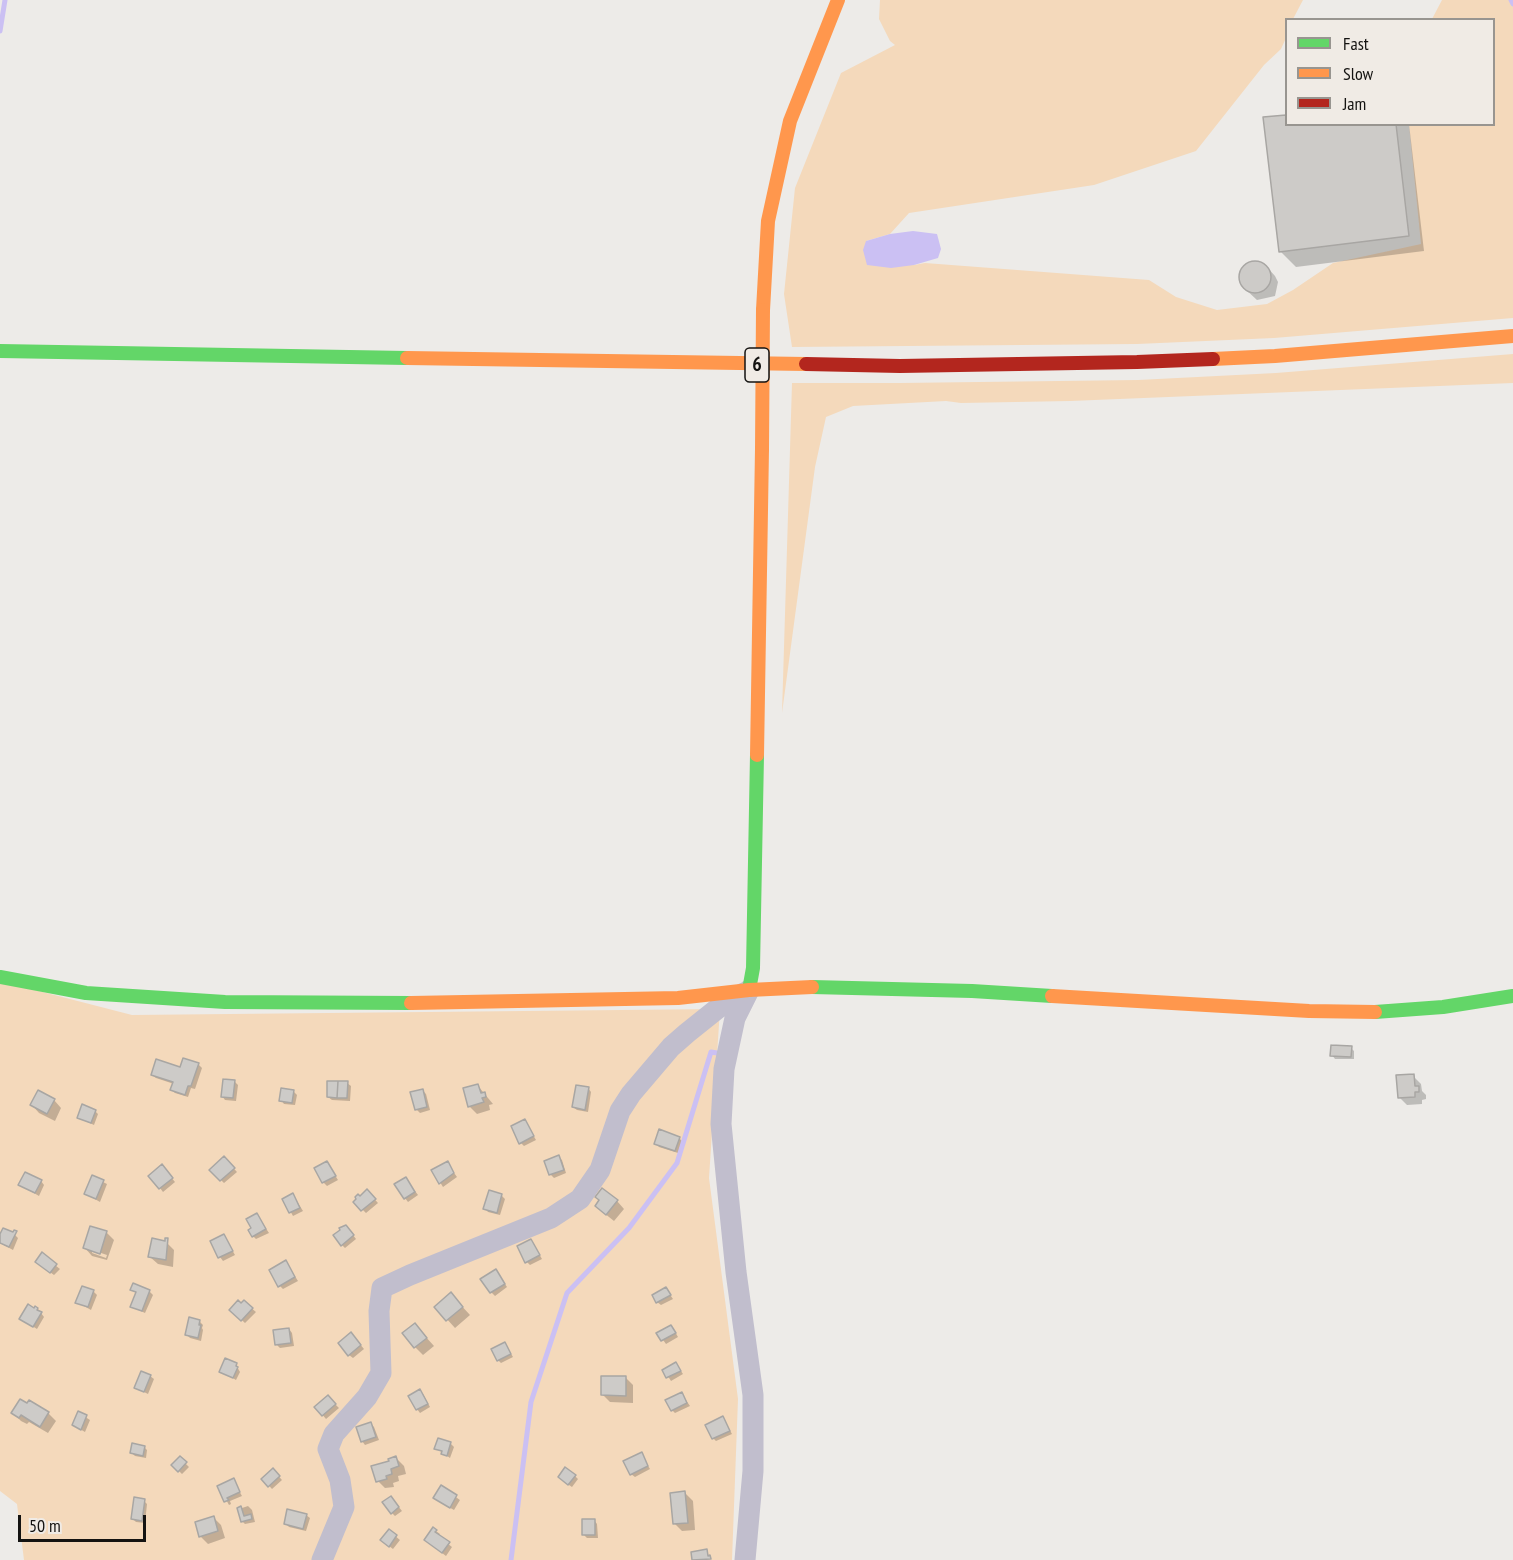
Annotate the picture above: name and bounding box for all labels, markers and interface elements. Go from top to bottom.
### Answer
legend [1285,18,1495,126]
text: Fast [1343,32,1369,55]
text: Slow [1343,62,1373,85]
text: Jam [1343,92,1366,115]
road number: 6 [745,348,769,382]
scale bar [21,1503,148,1541]
text: 50 m [29,1514,61,1537]

